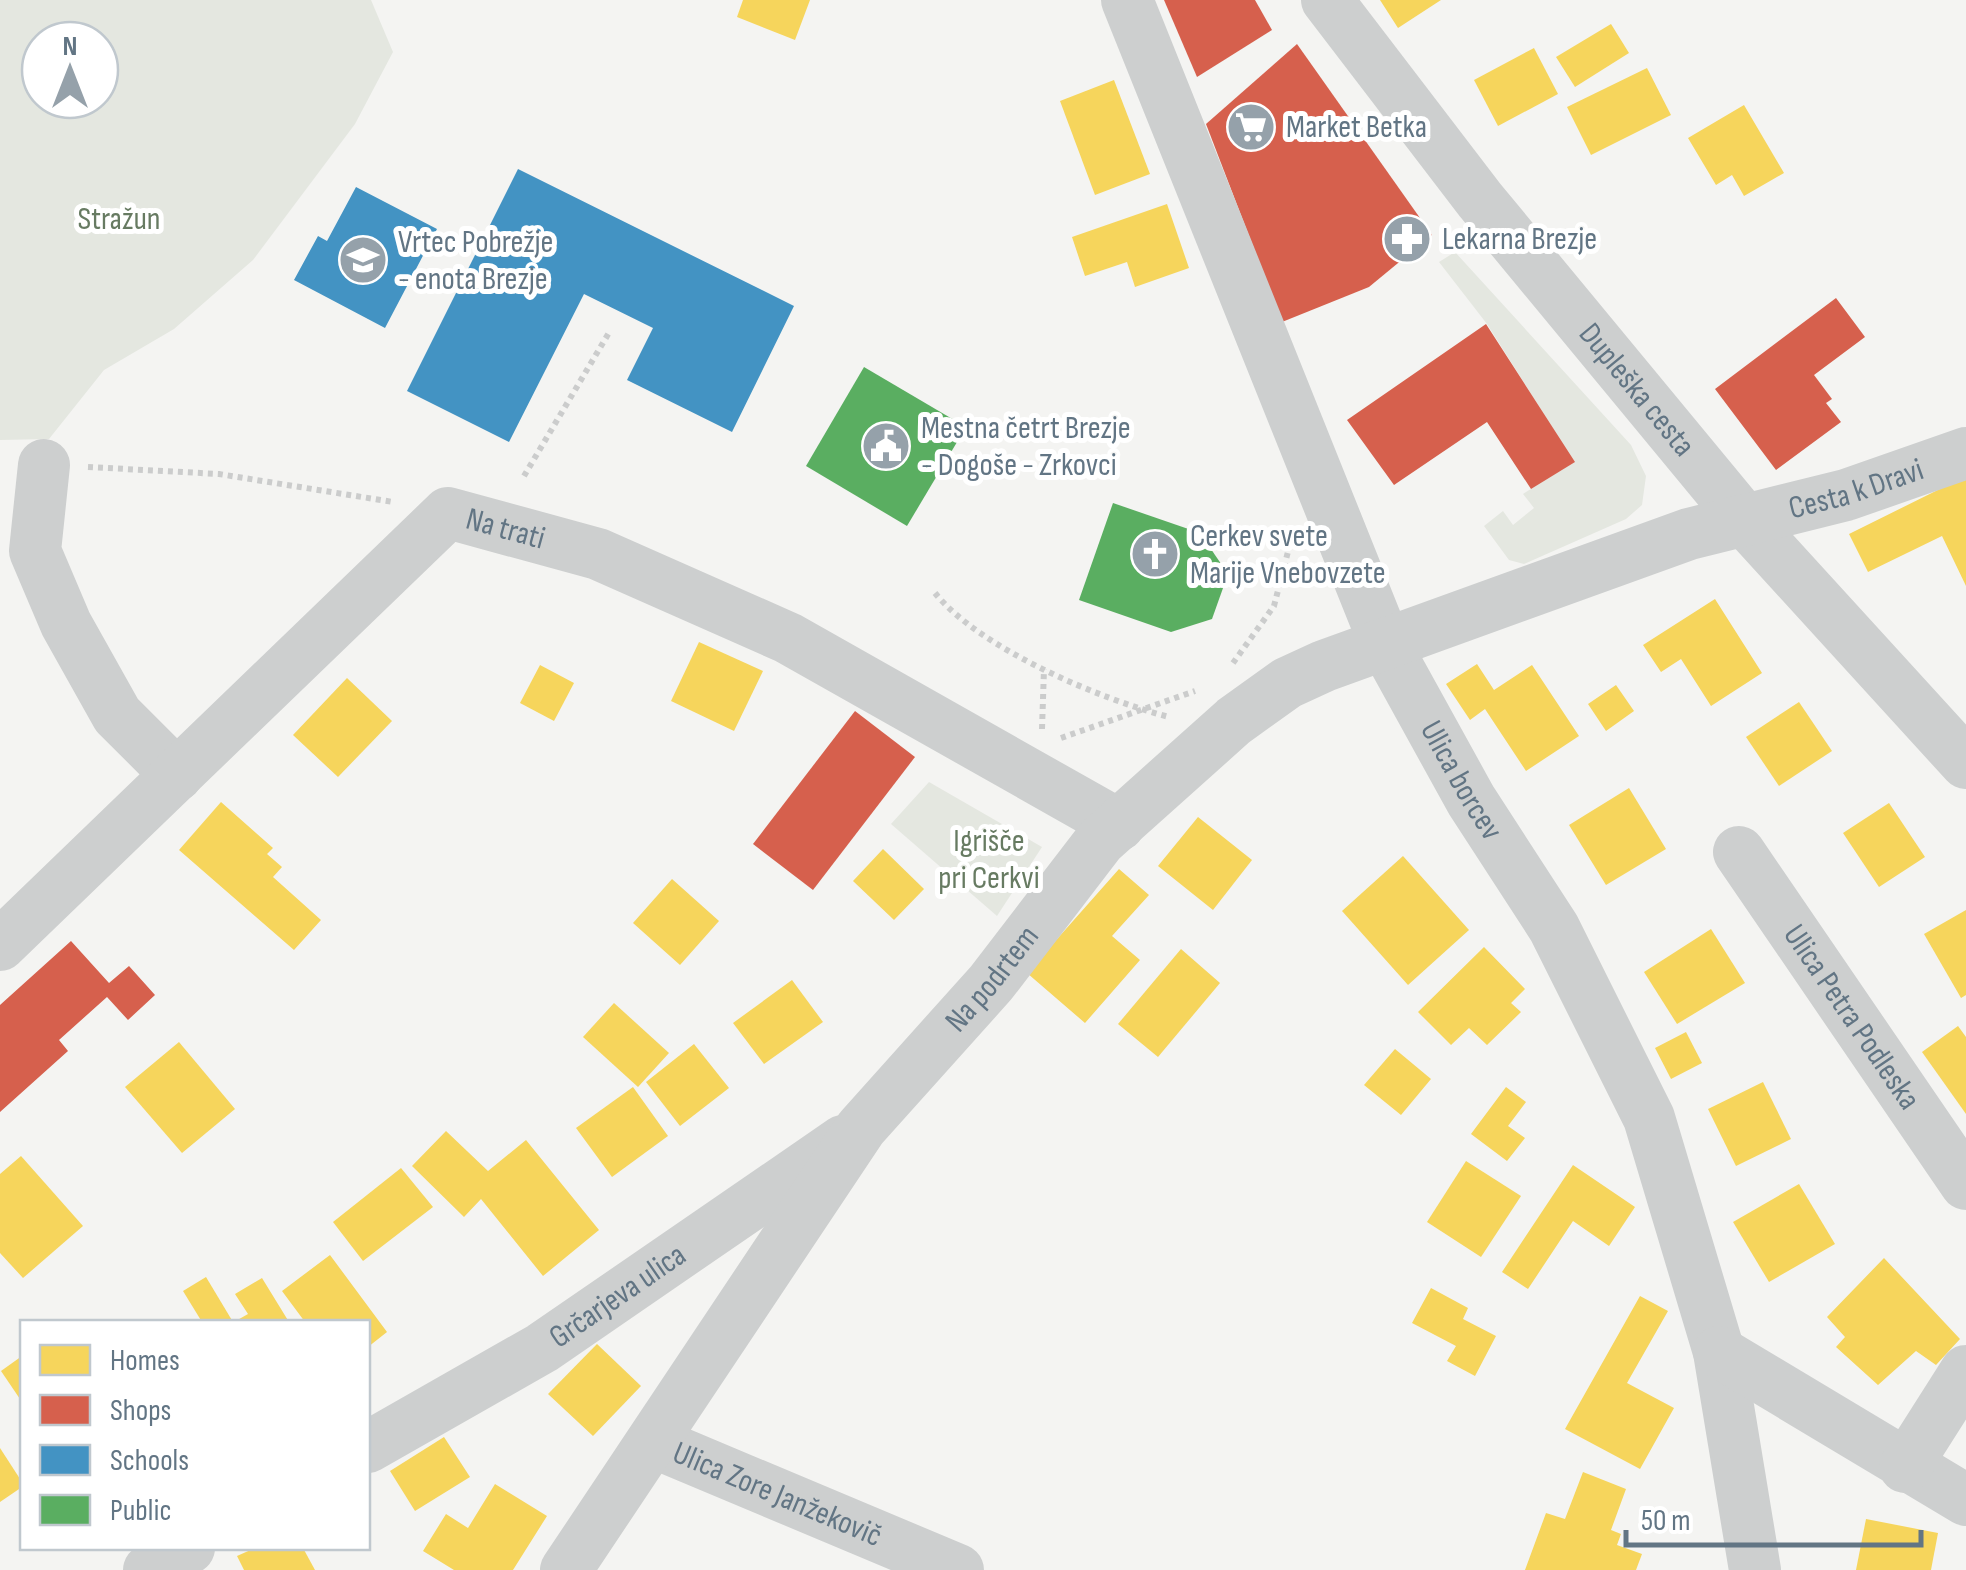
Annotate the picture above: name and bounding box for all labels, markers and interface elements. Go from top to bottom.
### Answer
north arrow [20,20,120,120]
text: N [63,30,77,63]
supermarket icon: Market Betka [1225,101,1277,153]
place label: Market Betka [1286,108,1427,147]
park label: Stražun [77,200,161,239]
pharmacy icon: Lekarna Brezje [1381,213,1433,265]
place label: Lekarna Brezje [1442,220,1597,259]
place label: Vrtec Pobrežje - enota Brezje [398,223,553,299]
school or university icon: Vrtec Pobrežje - enota Brezje [337,234,389,286]
street label: Dupleška cesta [1570,315,1703,464]
place label: Mestna četrt Brezje - Dogoše - Zrkovci [921,409,1131,485]
public building icon: Mestna četrt Brezje - Dogoše - Zrkovci [860,420,912,472]
street label: Cesta k Dravi [1785,450,1928,528]
street label: Na trati [462,499,549,558]
place label: Cerkev svete Marije Vnebovzete [1190,517,1386,593]
church icon: Cerkev svete Marije Vnebovzete [1129,528,1181,580]
street label: Ulica borcev [1412,714,1511,847]
park label: Igrišče pri Cerkvi [938,822,1040,898]
street label: Ulica Petra Podleska [1775,917,1929,1117]
street label: Na podrtem [937,918,1047,1040]
street label: Grčarjeva ulica [542,1235,693,1357]
legend [20,1320,370,1550]
text: Homes [110,1343,180,1379]
text: Shops [110,1393,171,1429]
street label: Ulica Zore Janžekovič [667,1433,888,1555]
text: Schools [110,1443,189,1479]
scale bar [1626,1485,1921,1547]
text: Public [110,1493,171,1529]
text: 50 m [1641,1503,1690,1539]

